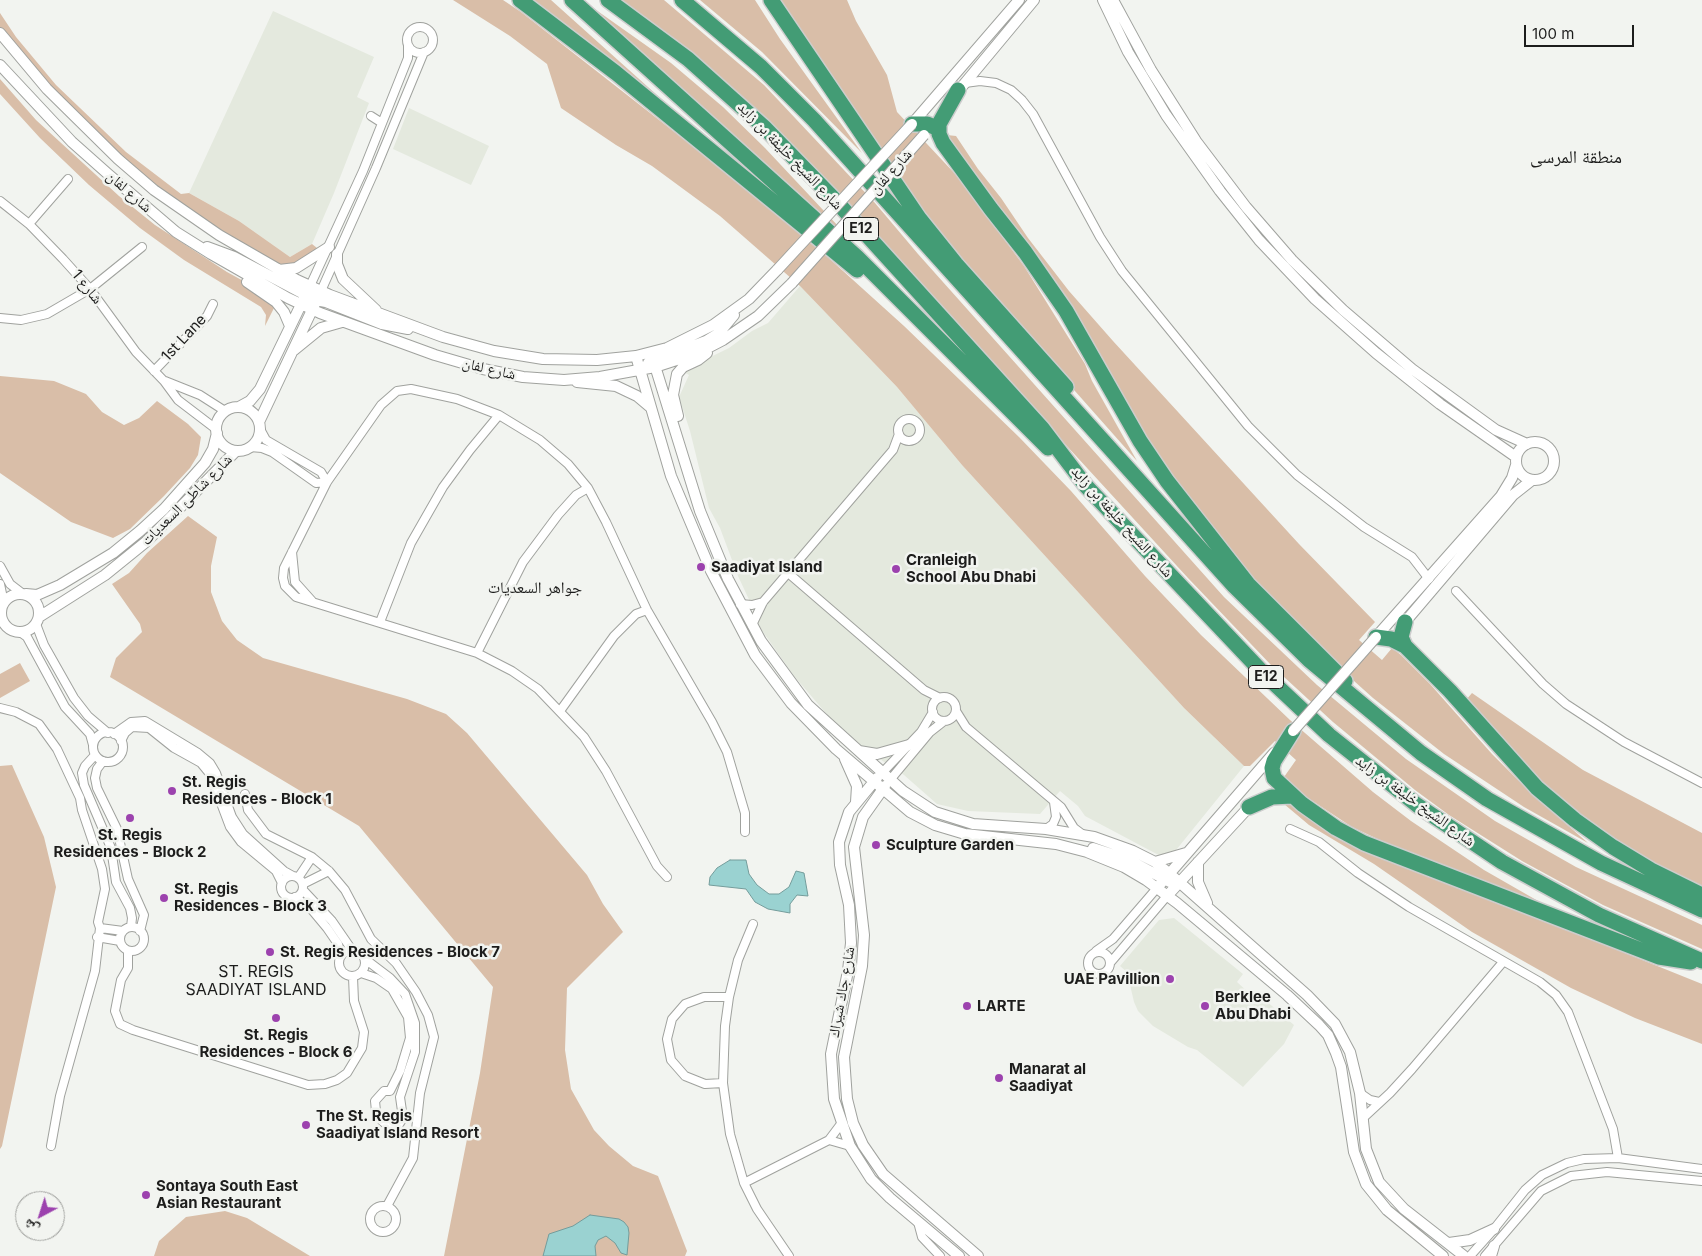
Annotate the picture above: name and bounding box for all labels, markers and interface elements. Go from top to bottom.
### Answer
scale bar [1527,15,1637,47]
text: 100 m [1532,24,1574,43]
street label: شارع الشيخ خليفة بن زايد [734,98,846,214]
street label: شارع لفان [866,146,916,198]
district label: منطقة المرسى [1530,147,1622,169]
street label: شارع لفان [103,167,155,217]
road number: E12 [844,218,878,240]
street label: شارع 1 [68,266,106,308]
street label: 1st Lane [158,311,210,365]
street label: شارع لفان [461,354,517,384]
street label: شارع شاطئ السعديات [138,451,236,549]
street label: شارع الشيخ خليفة بن زايد [1067,463,1177,581]
place label: Cranleigh School Abu Dhabi [906,551,1036,586]
place label: Saadiyat Island [711,558,823,576]
marker: Saadiyat Island [695,561,707,573]
marker: Cranleigh School Abu Dhabi [890,563,902,575]
district label: جواهر السعديات [488,578,582,598]
road number: E12 [1248,666,1284,689]
street label: شارع الشيخ خليفة بن زايد [1352,752,1478,850]
place label: St. Regis Residences - Block 1 [182,773,332,808]
marker: St. Regis Residences - Block 1 [166,785,178,797]
marker: St. Regis Residences - Block 2 [124,812,136,824]
place label: St. Regis Residences - Block 2 [54,826,206,861]
place label: Sculpture Garden [886,836,1014,854]
marker: Sculpture Garden [870,839,882,851]
place label: St. Regis Residences - Block 3 [174,880,327,915]
marker: St. Regis Residences - Block 3 [158,892,170,904]
place label: St. Regis Residences - Block 7 [280,943,500,961]
street label: شارع جاك شيراك [825,945,859,1039]
marker: St. Regis Residences - Block 7 [264,946,276,958]
district label: ST. REGIS SAADIYAT ISLAND [176,962,336,1000]
place label: UAE Pavillion [1064,970,1160,988]
marker: UAE Pavillion [1164,973,1176,985]
place label: Berklee Abu Dhabi [1215,988,1291,1023]
place label: LARTE [977,997,1026,1015]
marker: LARTE [961,1000,973,1012]
marker: Berklee Abu Dhabi [1199,1000,1211,1012]
marker: St. Regis Residences - Block 6 [270,1012,282,1024]
place label: St. Regis Residences - Block 6 [199,1026,353,1061]
place label: Manarat al Saadiyat [1009,1060,1086,1095]
marker: Manarat al Saadiyat [993,1072,1005,1084]
place label: The St. Regis Saadiyat Island Resort [316,1107,479,1142]
marker: The St. Regis Saadiyat Island Resort [300,1119,312,1131]
place label: Sontaya South East Asian Restaurant [156,1177,298,1212]
marker: Sontaya South East Asian Restaurant [140,1189,152,1201]
north arrow [15,1191,65,1241]
text: ش [20,1216,42,1238]

